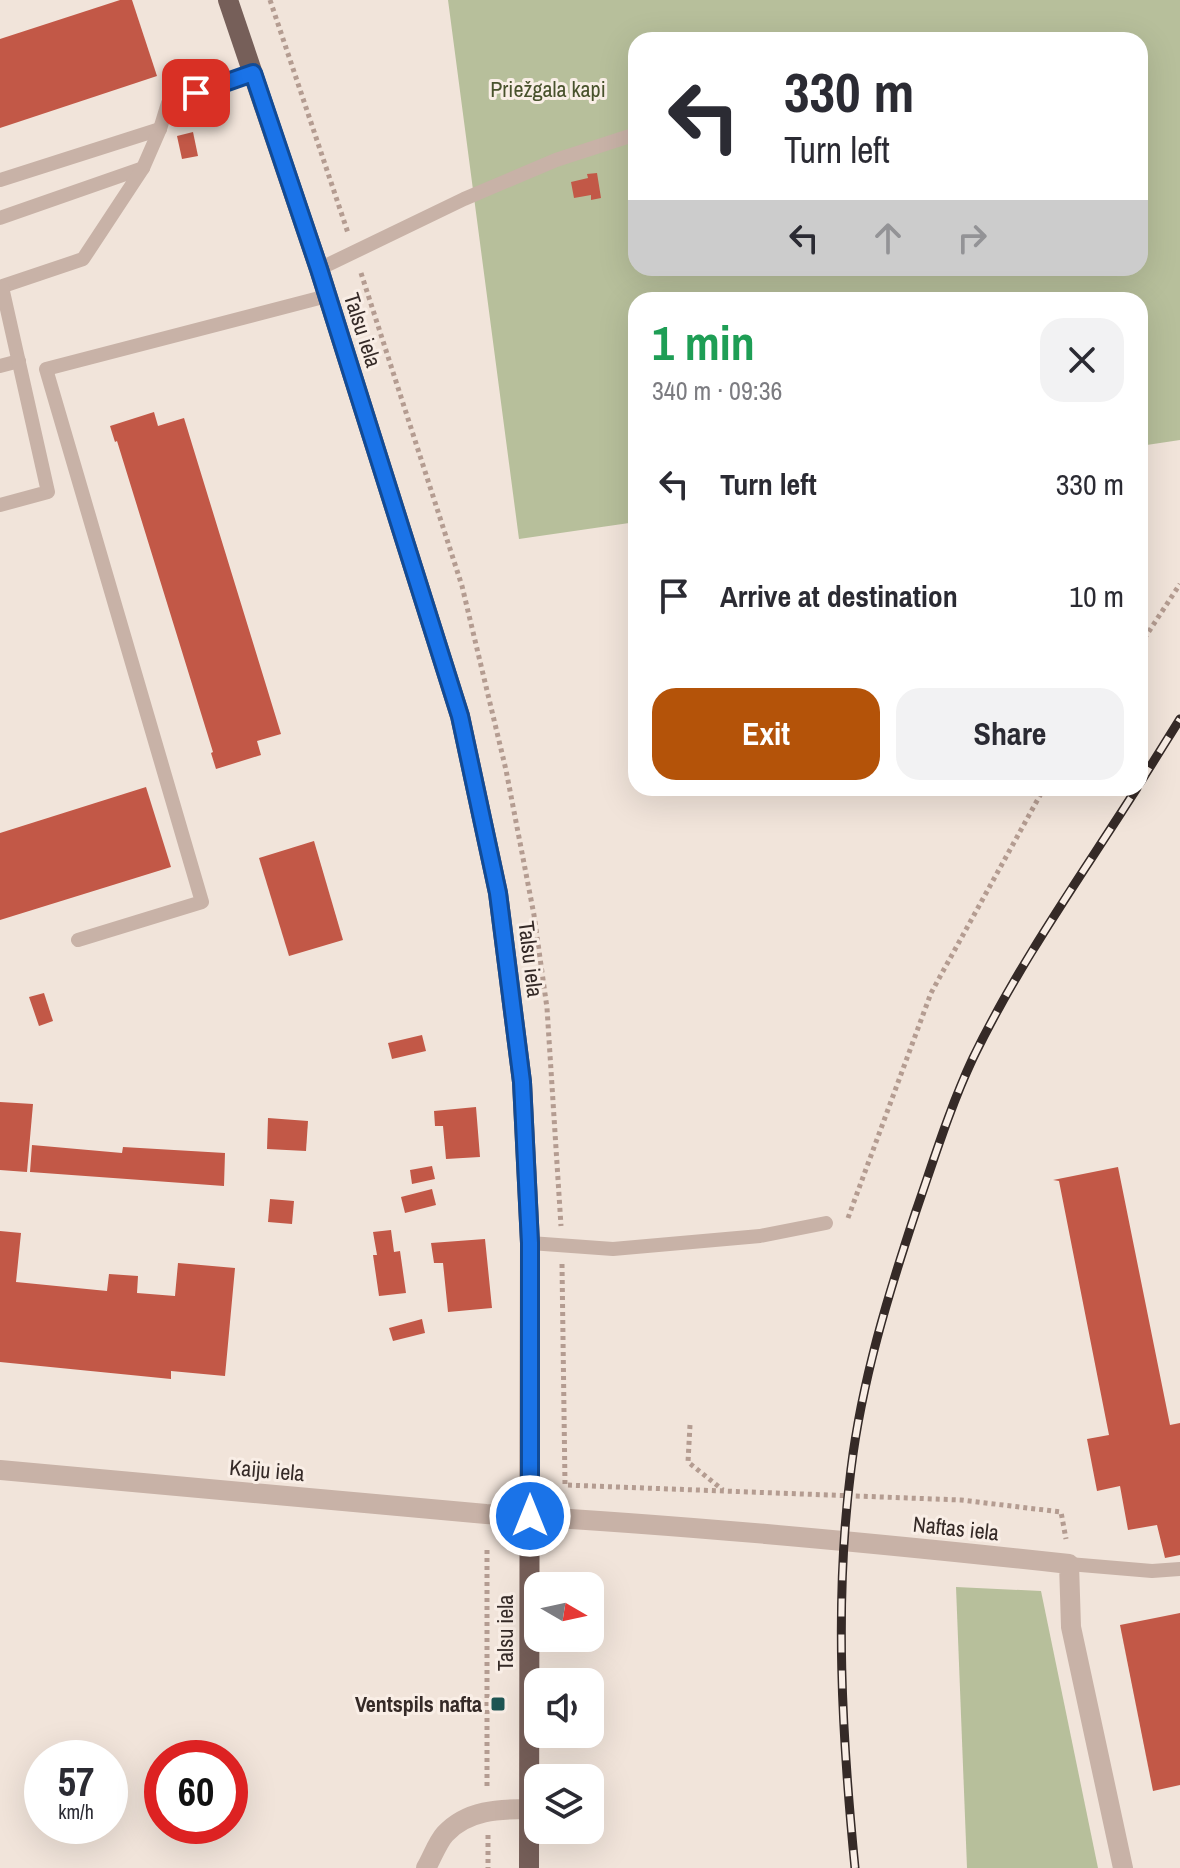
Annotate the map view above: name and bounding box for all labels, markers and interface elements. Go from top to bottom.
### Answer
text: 330 m [784,54,914,129]
pin [162,59,230,127]
icon: left [652,64,756,168]
icon: arrive [174,71,218,115]
park label: Priežgala kapi [490,74,606,104]
text: Turn left [784,126,890,174]
icon: left [782,216,826,260]
icon: ahead [866,216,910,260]
icon: right [950,216,994,260]
street label: Talsu iela [337,289,389,371]
text: 1 min [652,310,755,375]
button: close [1040,318,1124,402]
text: 340 m · 09:36 [652,373,782,408]
icon: left [652,462,696,506]
text: Turn left [720,464,817,504]
text: 330 m [1056,464,1124,504]
icon: arrive [652,574,696,618]
text: Arrive at destination [720,576,958,616]
text: 10 m [1069,576,1124,616]
button: Exit [652,688,880,780]
button: Share [896,688,1124,780]
street label: Talsu iela [511,919,551,999]
street label: Kaiju iela [228,1452,306,1488]
position arrow [488,1474,572,1558]
street label: Naftas iela [912,1509,1000,1547]
north arrow [524,1572,604,1652]
map controls [524,1572,604,1844]
street label: Talsu iela [490,1595,520,1671]
button: sound [524,1668,604,1748]
place label: Ventspils nafta [355,1689,482,1719]
marker: Ventspils nafta [489,1695,507,1713]
speed limit sign: 60 [144,1740,248,1844]
text: 57 [58,1755,94,1808]
button: layers [524,1764,604,1844]
text: km/h [58,1798,94,1825]

